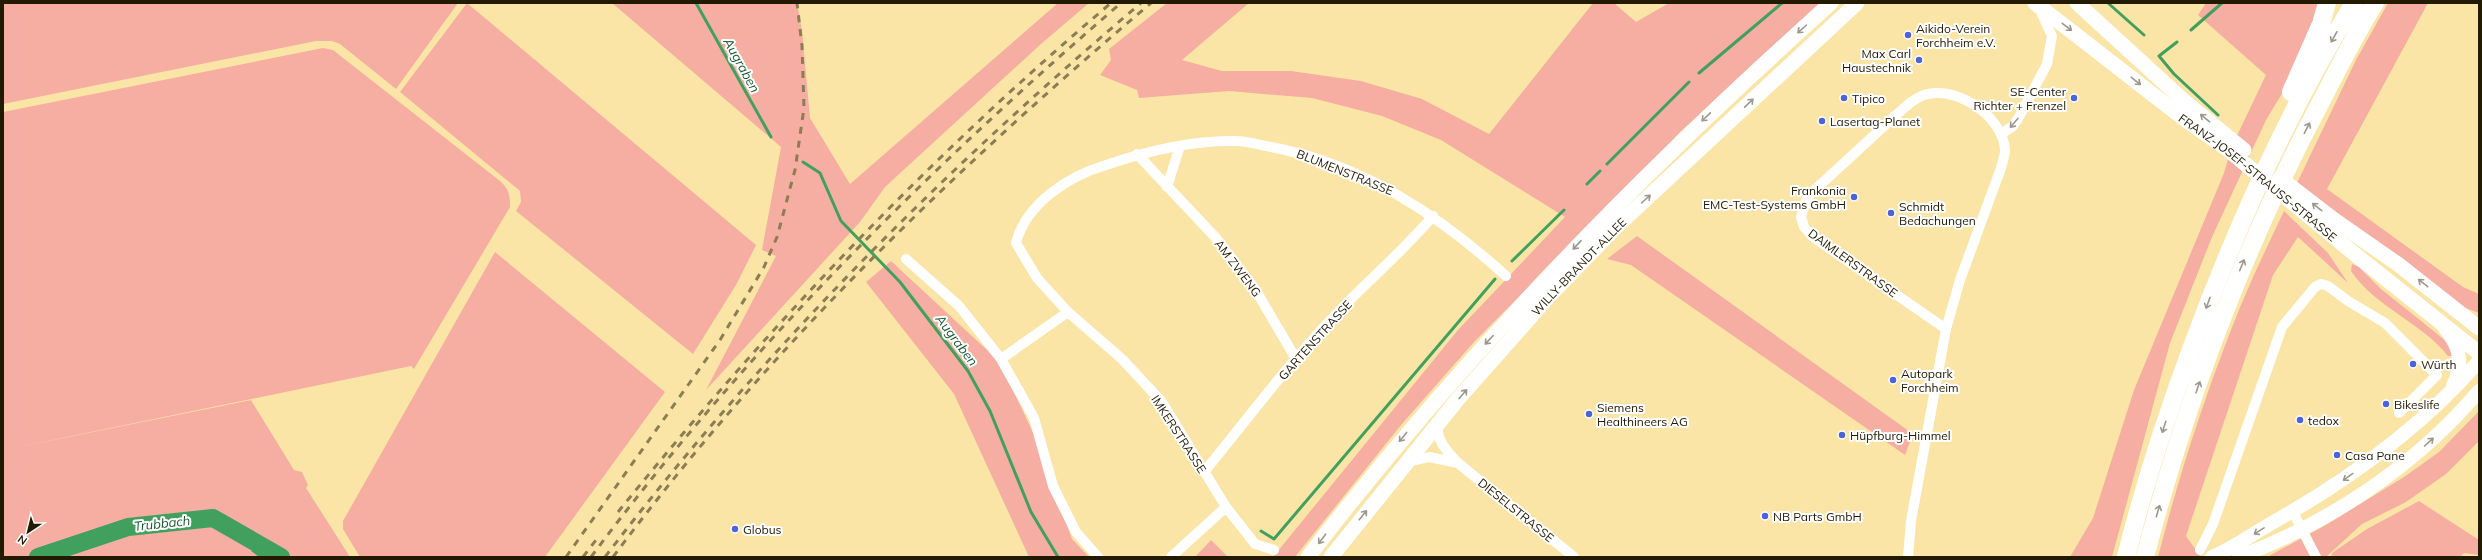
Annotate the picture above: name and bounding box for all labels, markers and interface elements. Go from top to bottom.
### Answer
place label: Aikido-Verein Forchheim e.V. [1916,21,1996,50]
one-way arrow [2061,23,2072,31]
one-way arrow [1797,24,1807,34]
marker: Aikido-Verein Forchheim e.V. [1903,30,1913,40]
one-way arrow [2330,31,2338,43]
water label: Augraben [720,34,764,95]
place label: Max Carl Haustechnik [1842,46,1912,75]
marker: Max Carl Haustechnik [1914,55,1924,65]
one-way arrow [2130,76,2141,85]
place label: SE-Center Richter + Frenzel [1973,84,2067,113]
place label: Tipico [1852,91,1885,106]
marker: Tipico [1839,93,1849,103]
marker: SE-Center Richter + Frenzel [2069,93,2079,103]
one-way arrow [1744,98,1754,108]
street label: FRANZ-JOSEF-STRAUSS-STRASSE [2176,110,2340,244]
one-way arrow [1701,112,1711,122]
one-way arrow [2199,113,2210,122]
place label: Lasertag-Planet [1830,114,1920,129]
marker: Lasertag-Planet [1817,116,1827,126]
one-way arrow [2010,117,2019,128]
one-way arrow [2304,122,2311,134]
street label: BLUMENSTRASSE [1294,146,1396,198]
place label: Frankonia EMC-Test-Systems GmbH [1703,183,1846,212]
marker: Frankonia EMC-Test-Systems GmbH [1849,192,1859,202]
one-way arrow [1640,195,1651,204]
place label: Schmidt Bedachungen [1899,199,1976,228]
one-way arrow [2312,203,2323,212]
marker: Schmidt Bedachungen [1886,208,1896,218]
street label: WILLY-BRANDT-ALLEE [1528,214,1629,318]
street label: DAIMLERSTRASSE [1806,226,1900,300]
street label: AM ZWENG [1212,237,1264,299]
one-way arrow [1573,240,1582,250]
one-way arrow [2239,260,2247,272]
one-way arrow [2417,279,2428,288]
street label: GARTENSTRASSE [1275,297,1355,383]
one-way arrow [2204,297,2211,310]
water label: Augraben [932,310,981,369]
one-way arrow [1484,335,1493,345]
place label: Würth [2421,357,2457,372]
marker: Würth [2408,359,2418,369]
place label: Autopark Forchheim [1901,366,1959,395]
marker: Autopark Forchheim [1888,375,1898,385]
one-way arrow [2195,381,2202,394]
one-way arrow [1458,388,1467,399]
street label: IMKERSTRASSE [1148,392,1210,476]
place label: Bikeslife [2394,397,2440,412]
marker: Bikeslife [2381,399,2391,409]
place label: Siemens Healthineers AG [1597,400,1688,429]
marker: Siemens Healthineers AG [1584,409,1594,419]
place label: tedox [2308,413,2340,428]
marker: tedox [2295,415,2305,425]
one-way arrow [2160,421,2167,434]
place label: Hüpfburg-Himmel [1850,428,1951,443]
marker: Hüpfburg-Himmel [1837,430,1847,440]
one-way arrow [1398,432,1407,443]
one-way arrow [2423,438,2433,447]
place label: Casa Pane [2345,448,2405,463]
marker: Casa Pane [2332,450,2342,460]
one-way arrow [2342,473,2353,481]
street label: DIESELSTRASSE [1475,475,1557,545]
one-way arrow [2155,505,2162,518]
place label: NB Parts GmbH [1773,509,1862,524]
one-way arrow [1359,510,1368,521]
marker: NB Parts GmbH [1760,511,1770,521]
north arrow [8,512,48,552]
water label: Trubbach [133,512,191,534]
place label: Globus [743,522,782,537]
marker: Globus [730,524,740,534]
one-way arrow [2254,527,2265,535]
text: N [15,532,30,548]
one-way arrow [1317,534,1326,545]

